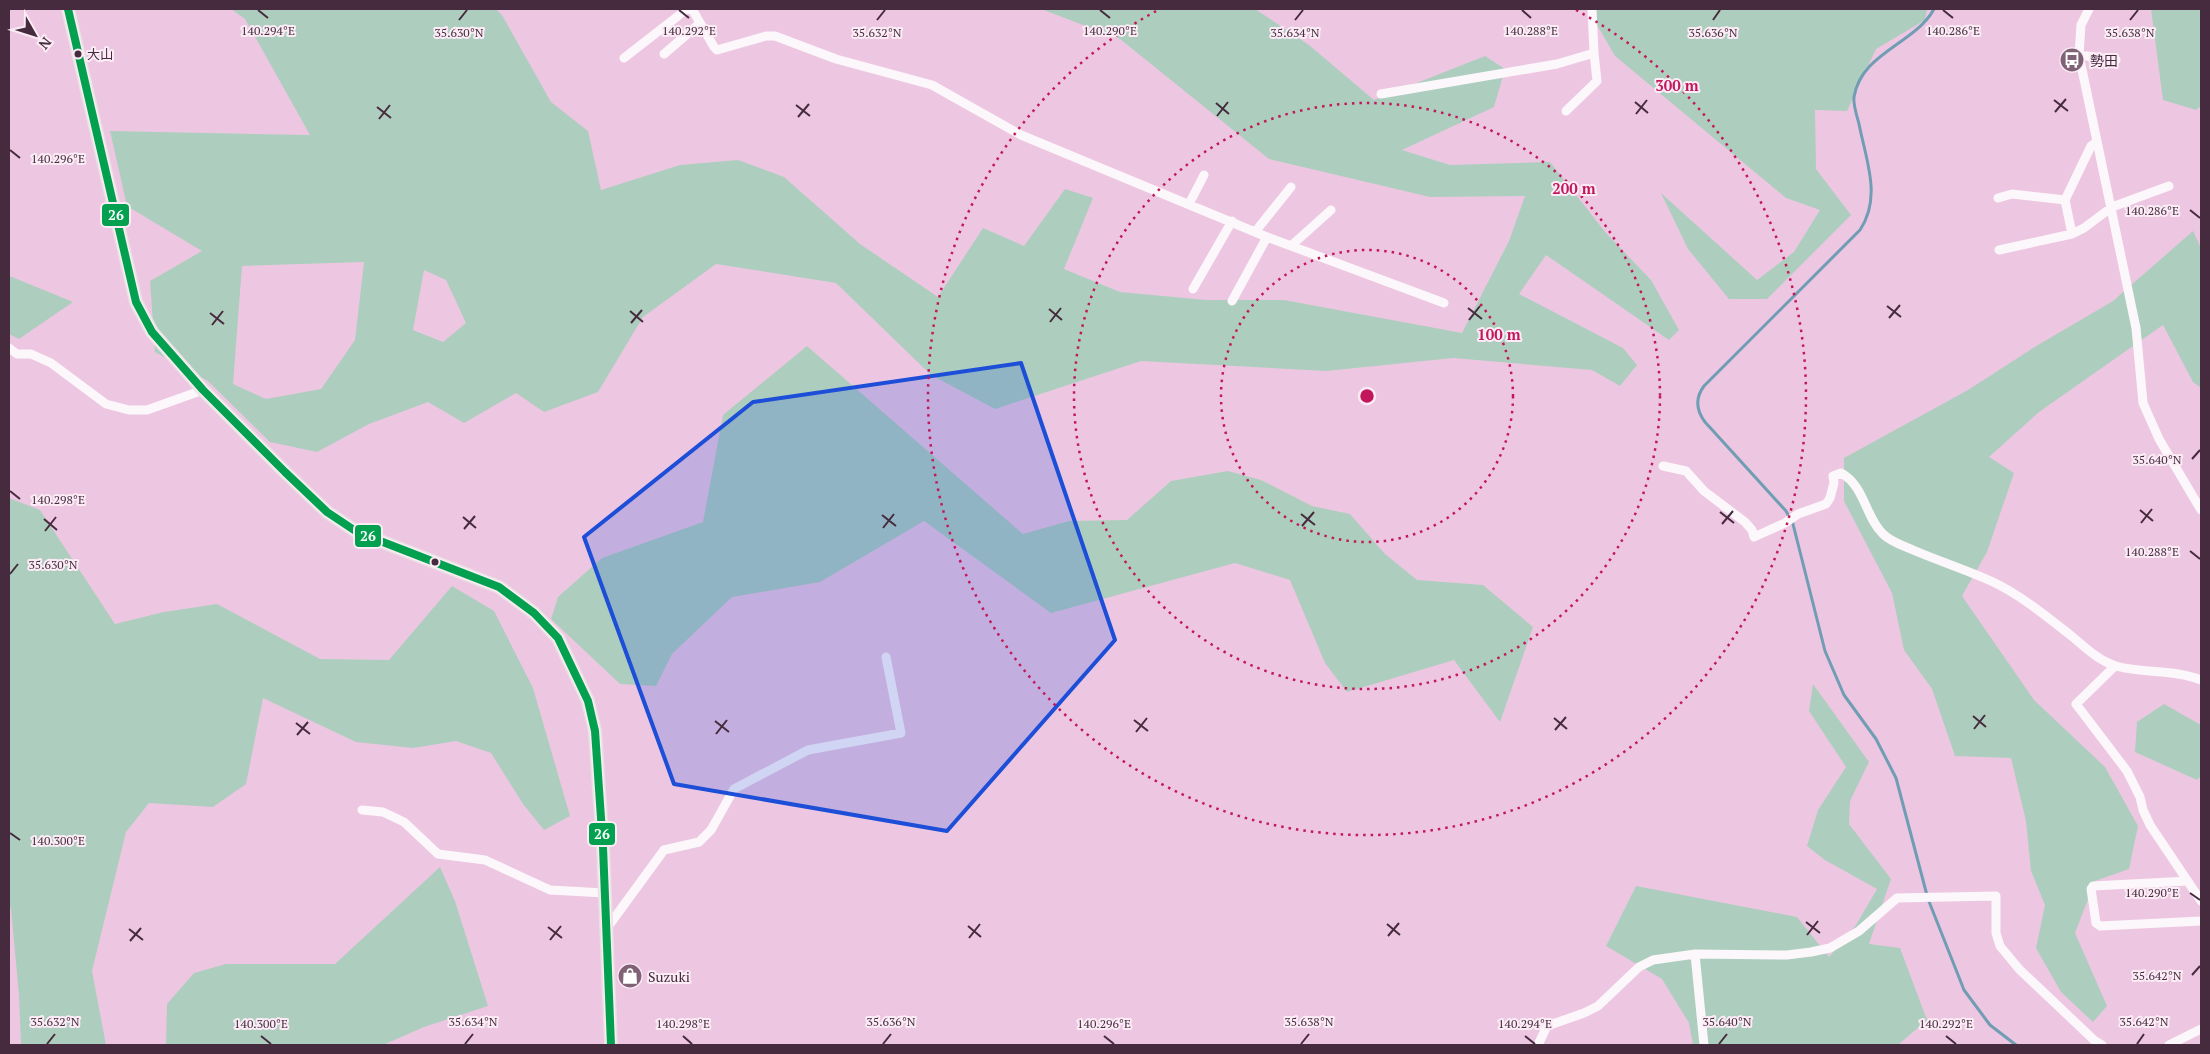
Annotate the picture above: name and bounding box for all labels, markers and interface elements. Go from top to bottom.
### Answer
north arrow [10,10,60,60]
text: 140.294°E [241,23,295,38]
text: 140.292°E [662,23,716,38]
text: 140.290°E [1083,23,1137,38]
text: 140.288°E [1504,23,1558,38]
text: 140.286°E [1926,23,1980,38]
text: 35.630°N [434,25,484,40]
text: 35.632°N [852,25,902,40]
text: 35.634°N [1270,25,1320,40]
text: 35.636°N [1688,25,1738,40]
text: 35.638°N [2105,25,2155,40]
text: N [35,33,56,54]
place label: 大山 [87,45,113,63]
bus stop icon: 勢田 [2059,47,2085,73]
marker: 大山 [73,49,83,59]
place label: 勢田 [2090,51,2118,70]
text: 300 m [1655,75,1699,95]
text: 140.296°E [31,151,85,166]
text: 200 m [1552,178,1596,198]
line badge: 26 [101,203,130,227]
text: 140.286°E [2125,203,2179,218]
text: 26 [108,205,124,224]
text: 100 m [1477,324,1521,344]
centre of rings [1358,387,1376,405]
text: 35.640°N [2132,452,2182,467]
text: 140.298°E [31,492,85,507]
line badge: 26 [354,524,382,548]
text: 26 [360,526,376,545]
text: 140.288°E [2125,544,2179,559]
text: 35.630°N [28,557,78,572]
unlabelled marker [430,557,440,567]
line badge: 26 [588,822,616,846]
text: 26 [594,824,610,843]
text: 140.300°E [31,833,85,848]
text: 140.290°E [2125,885,2179,900]
shop icon: Suzuki [617,963,643,989]
place label: Suzuki [648,967,690,986]
text: 35.642°N [2132,968,2182,983]
text: 35.632°N [30,1014,80,1029]
text: 35.634°N [448,1014,498,1029]
text: 35.636°N [866,1014,916,1029]
text: 35.638°N [1284,1014,1334,1029]
text: 35.640°N [1702,1014,1752,1029]
text: 35.642°N [2119,1014,2169,1029]
text: 140.300°E [234,1016,288,1031]
text: 140.298°E [656,1016,710,1031]
text: 140.296°E [1077,1016,1131,1031]
text: 140.294°E [1498,1016,1552,1031]
text: 140.292°E [1919,1016,1973,1031]

